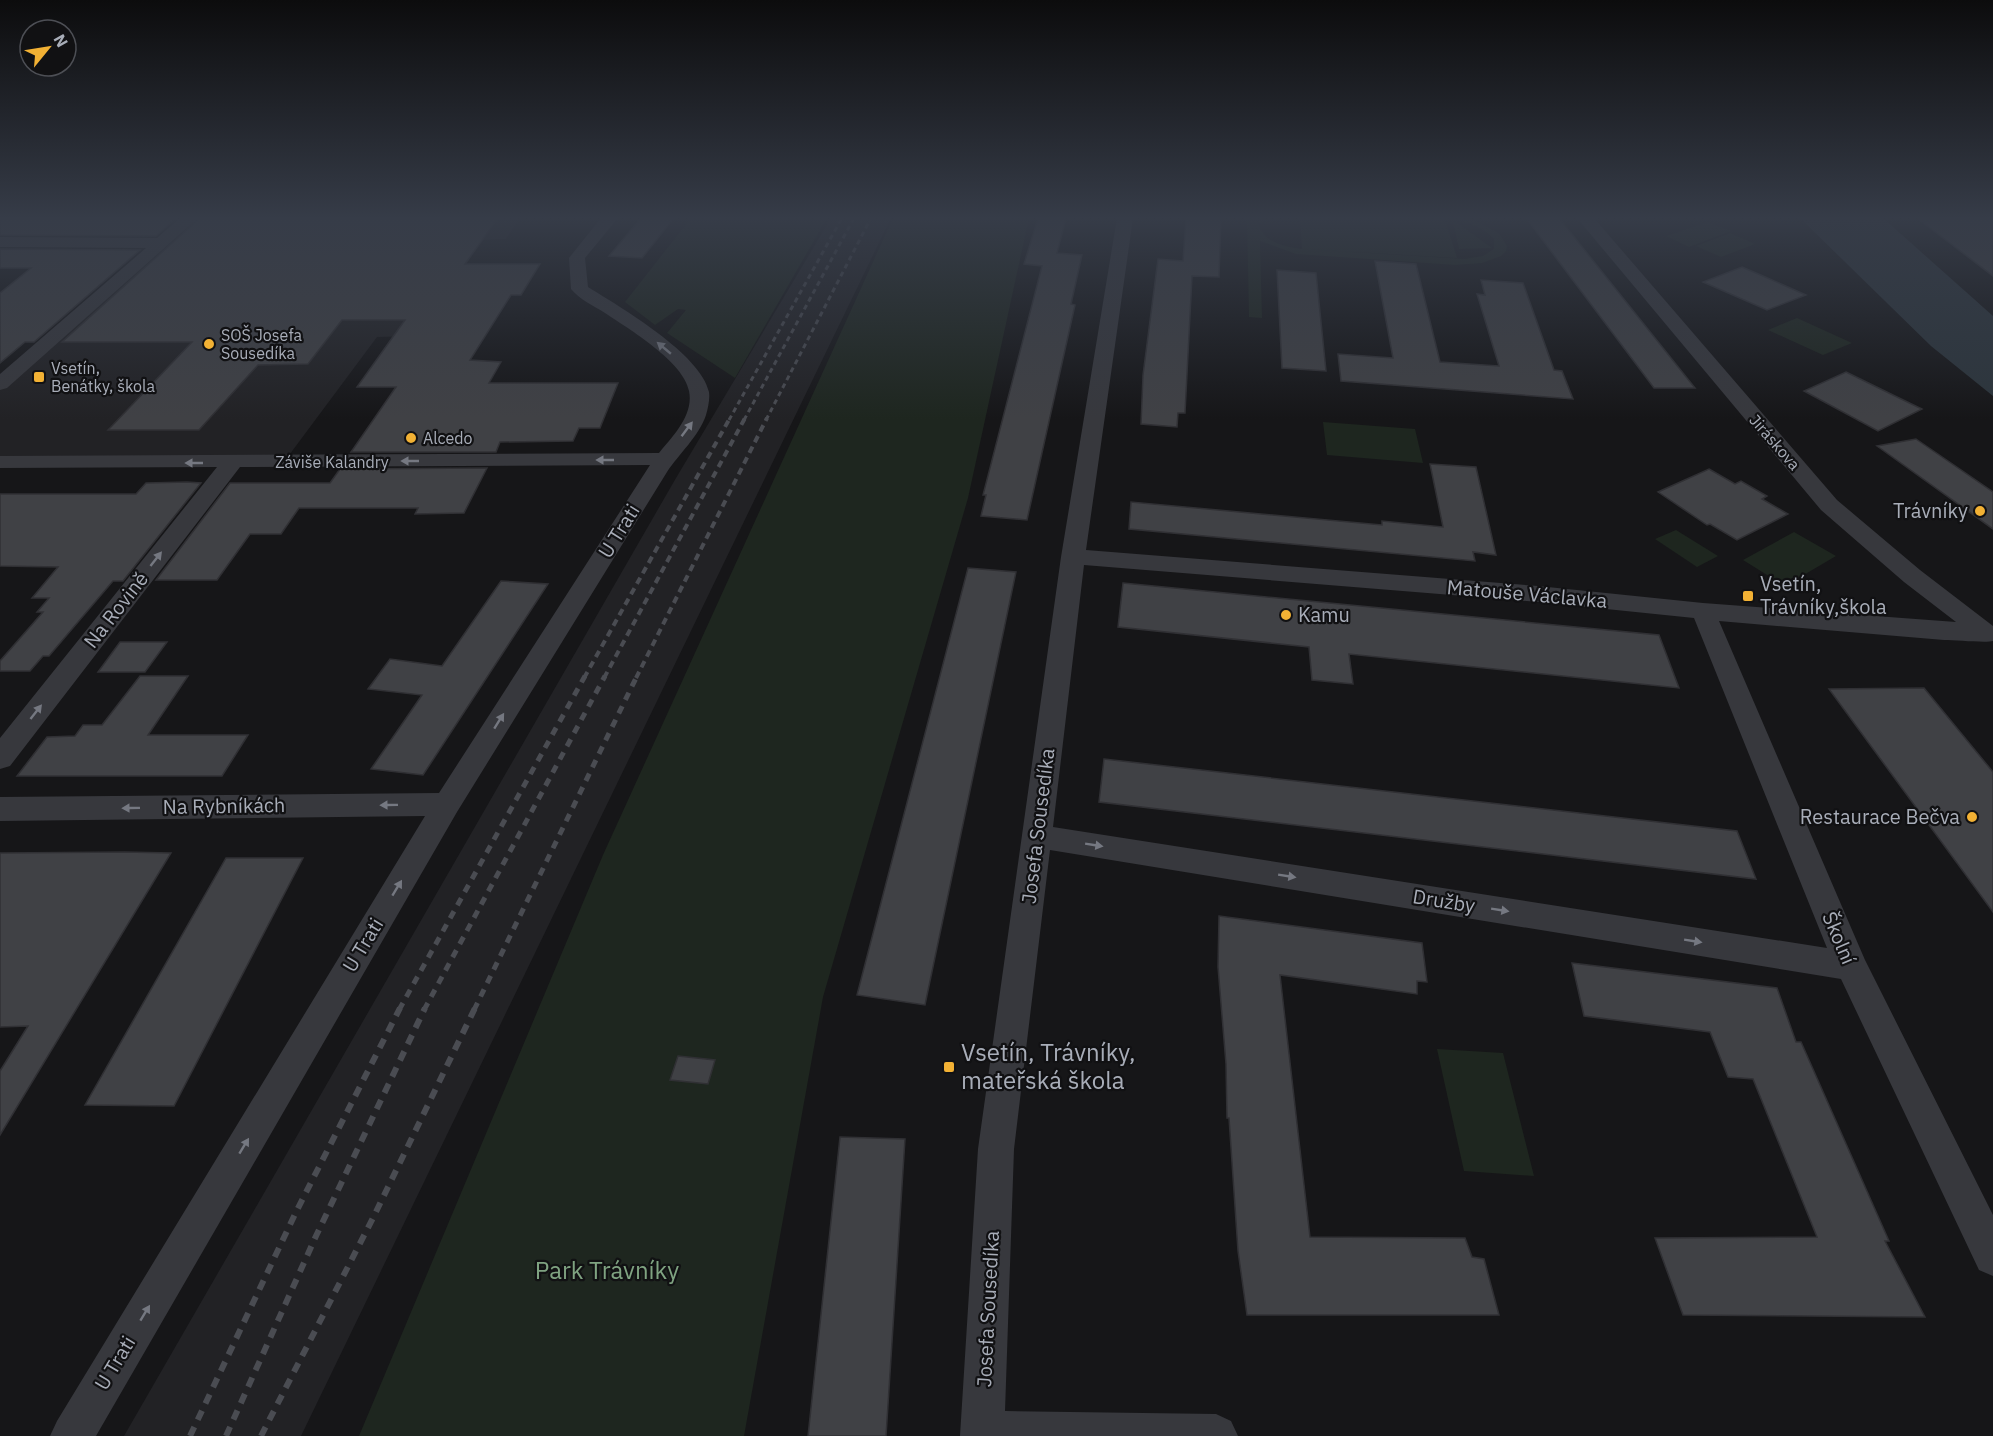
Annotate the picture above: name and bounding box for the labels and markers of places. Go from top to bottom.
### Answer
place label: SOŠ Josefa Sousedíka [221,324,303,363]
marker: SOŠ Josefa Sousedíka [202,337,216,351]
place label: Vsetín, Benátky, škola [51,358,155,396]
marker: Vsetín, Benátky, škola [32,370,46,384]
place label: Alcedo [423,428,473,448]
marker: Alcedo [404,431,418,445]
place label: Trávníky [1893,497,1968,524]
marker: Trávníky [1973,504,1987,518]
place label: Vsetín, Trávníky,škola [1760,570,1887,620]
marker: Vsetín, Trávníky,škola [1741,589,1755,603]
place label: Kamu [1298,601,1350,628]
marker: Kamu [1279,608,1293,622]
place label: Restaurace Bečva [1800,803,1960,830]
marker: Restaurace Bečva [1965,810,1979,824]
place label: Vsetín, Trávníky, mateřská škola [961,1036,1136,1096]
marker: Vsetín, Trávníky, mateřská škola [942,1060,956,1074]

